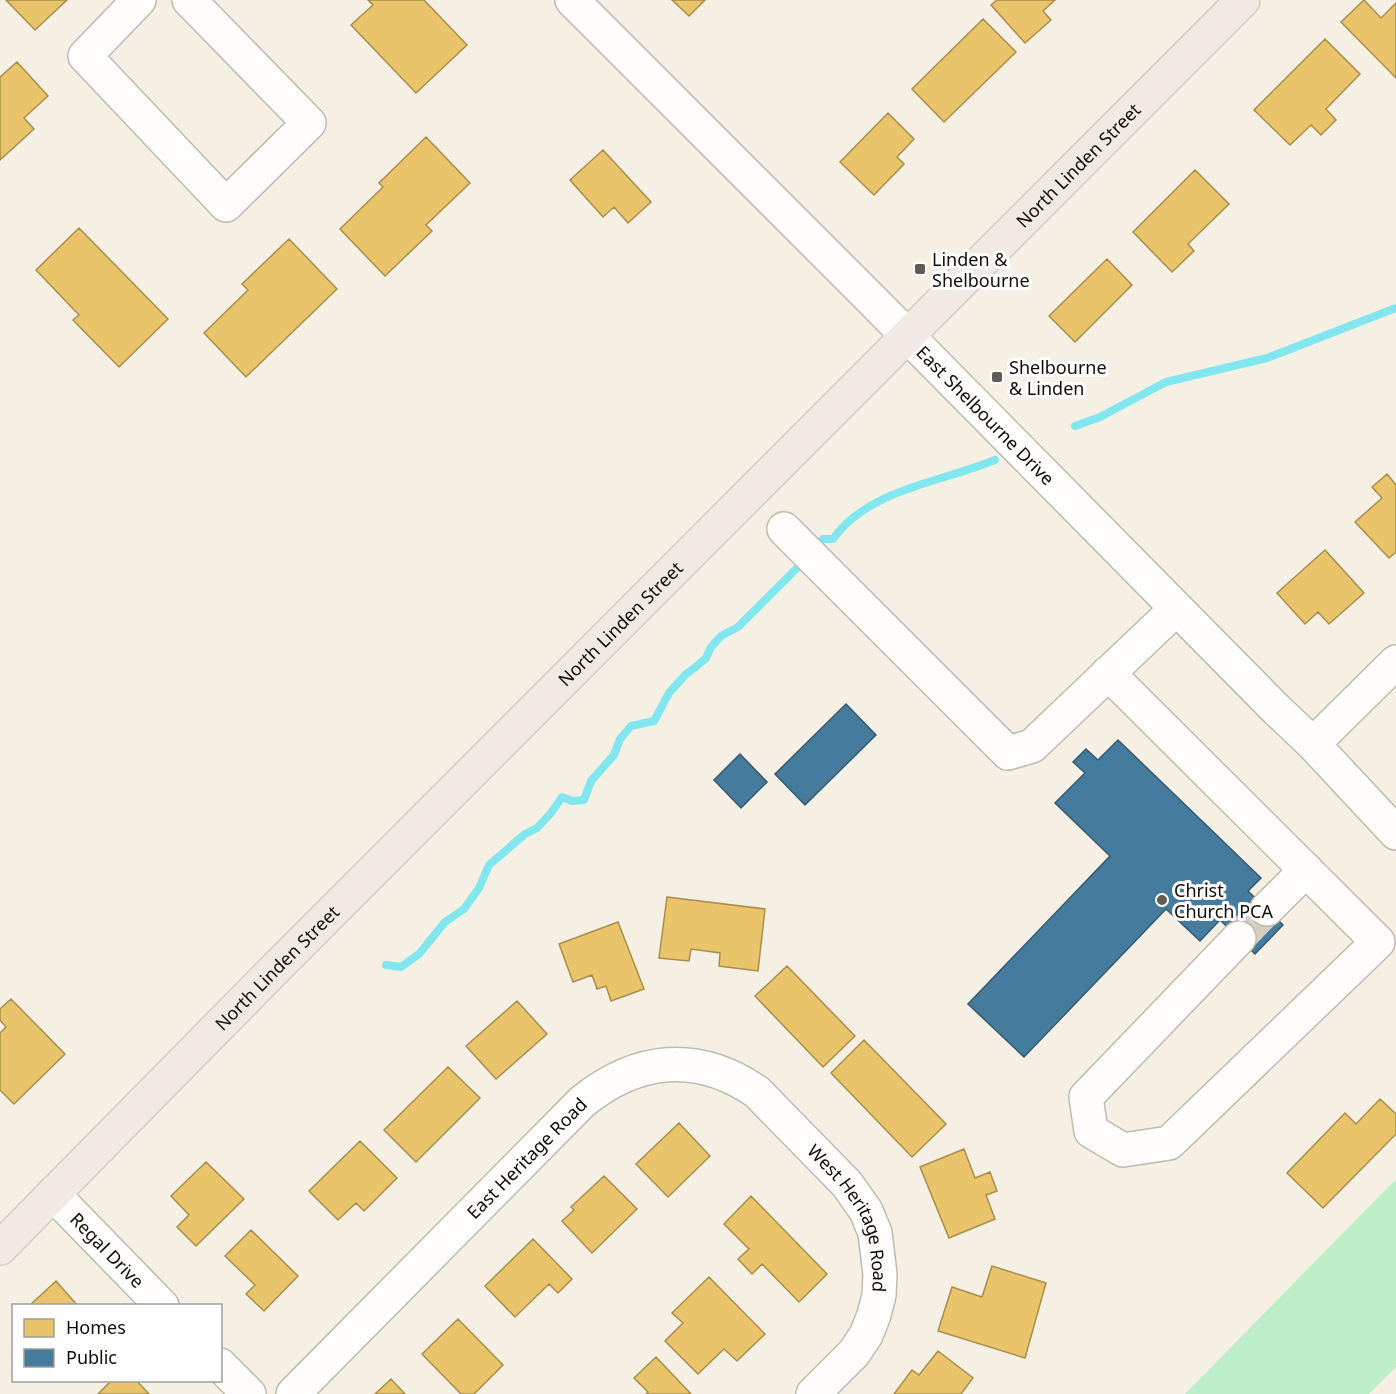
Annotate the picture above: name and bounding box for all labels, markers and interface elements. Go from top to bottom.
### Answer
street label: North Linden Street [1011,97,1146,233]
place label: Linden & Shelbourne [932,247,1030,292]
marker: Linden & Shelbourne [913,262,927,276]
street label: East Shelbourne Drive [912,340,1060,490]
place label: Shelbourne & Linden [1009,355,1107,400]
marker: Shelbourne & Linden [990,370,1004,384]
street label: North Linden Street [553,556,688,691]
place label: Christ Church PCA [1174,878,1273,923]
marker: Christ Church PCA [1155,893,1169,907]
street label: North Linden Street [209,900,344,1035]
street label: East Heritage Road [461,1092,592,1224]
street label: West Heritage Road [802,1139,892,1293]
street label: Regal Drive [65,1207,150,1293]
legend [12,1304,222,1382]
text: Homes [66,1315,126,1339]
text: Public [66,1345,117,1369]

